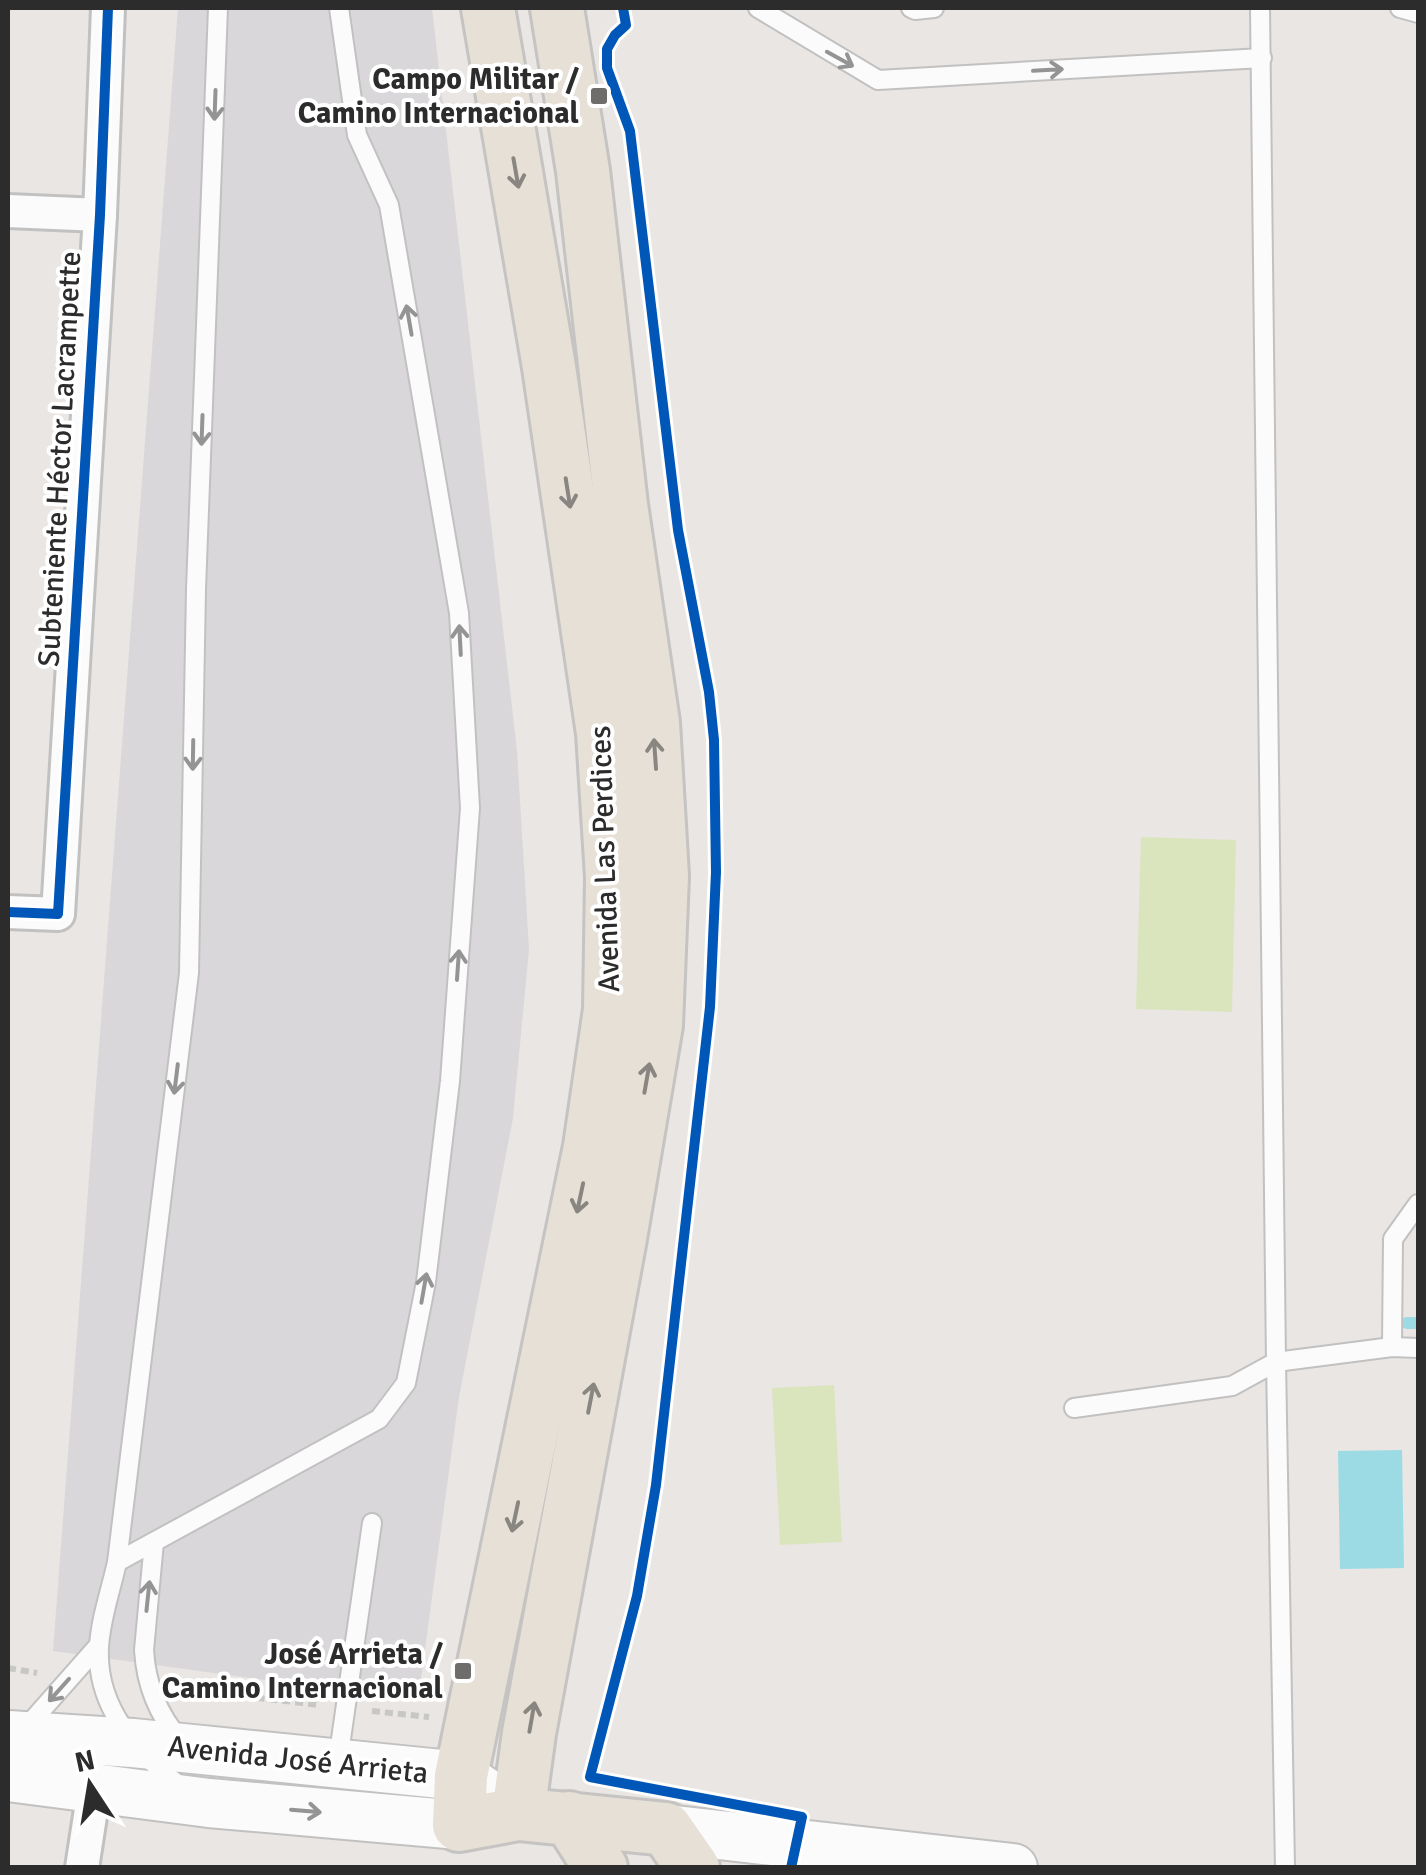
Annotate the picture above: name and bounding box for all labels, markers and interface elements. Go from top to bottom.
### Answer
one-way arrow [825,49,855,69]
one-way arrow [1032,60,1064,79]
place label: Campo Militar / Camino Internacional [298,61,579,132]
marker: Campo Militar / Camino Internacional [588,85,610,107]
one-way arrow [205,88,224,120]
one-way arrow [507,156,525,188]
street label: Subteniente Héctor Lacrampette [31,250,89,668]
one-way arrow [399,304,418,336]
one-way arrow [193,413,212,445]
one-way arrow [559,477,577,509]
one-way arrow [450,625,469,657]
street label: Avenida Las Perdices [582,725,628,993]
one-way arrow [184,738,203,770]
one-way arrow [645,738,664,770]
one-way arrow [449,949,468,981]
one-way arrow [166,1062,185,1094]
one-way arrow [638,1062,657,1094]
one-way arrow [569,1181,588,1213]
one-way arrow [415,1272,434,1304]
one-way arrow [582,1382,601,1414]
one-way arrow [504,1500,523,1532]
one-way arrow [139,1581,158,1613]
place label: José Arrieta / Camino Internacional [162,1636,443,1707]
marker: José Arrieta / Camino Internacional [452,1660,474,1682]
one-way arrow [48,1677,71,1702]
one-way arrow [523,1701,542,1734]
street label: Avenida José Arrieta [166,1728,430,1792]
north arrow [40,1735,140,1835]
text: N [72,1743,98,1780]
one-way arrow [289,1801,321,1820]

